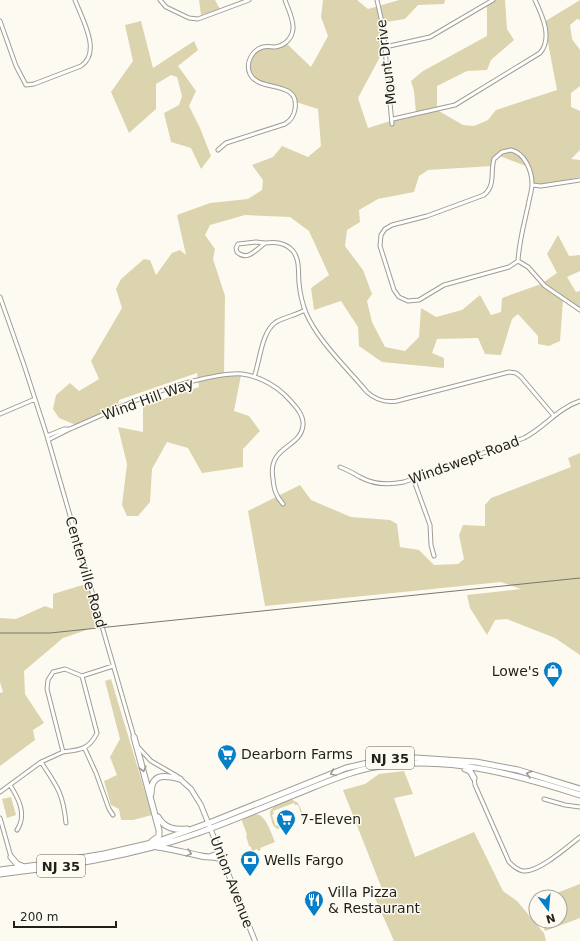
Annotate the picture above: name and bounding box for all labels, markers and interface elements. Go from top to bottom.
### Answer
street label: Mount Drive [373,19,399,105]
street label: Wind Hill Way [100,375,196,423]
street label: Windswept Road [407,433,521,487]
street label: Centerville Road [62,514,110,630]
shop icon: Lowe's [542,660,564,688]
place label: Lowe's [492,663,539,679]
supermarket icon: Dearborn Farms [216,743,238,771]
place label: Dearborn Farms [241,746,353,762]
road number: NJ 35 [366,747,414,769]
one-way arrow [138,766,146,772]
one-way arrow [329,768,336,776]
one-way arrow [526,770,533,779]
supermarket icon: 7-Eleven [275,808,297,836]
place label: 7-Eleven [300,811,361,827]
street label: Union Avenue [207,834,257,930]
one-way arrow [185,848,192,857]
bank icon: Wells Fargo [239,849,261,877]
place label: Wells Fargo [264,852,343,868]
road number: NJ 35 [37,855,85,877]
place label: Villa Pizza & Restaurant [328,884,421,916]
restaurant icon: Villa Pizza & Restaurant [303,889,325,917]
north arrow [528,889,568,929]
scale bar [14,903,116,929]
text: 200 m [20,910,58,924]
text: N [544,911,557,926]

